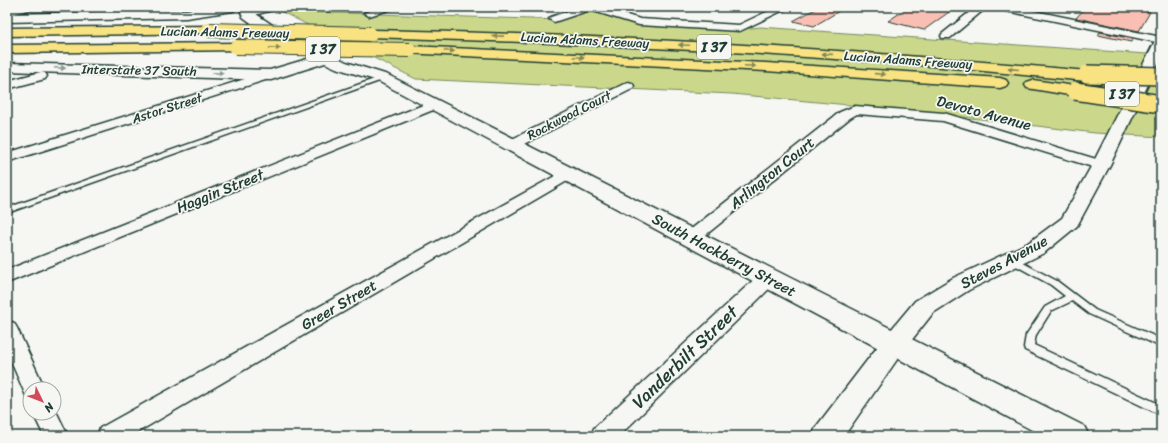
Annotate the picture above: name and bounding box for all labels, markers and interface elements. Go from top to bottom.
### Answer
street label: Lucian Adams Freeway [160,19,290,45]
street label: Lucian Adams Freeway [520,25,650,55]
one-way arrow [491,33,504,39]
road number: I 37 [697,35,731,59]
road number: I 37 [306,37,340,61]
one-way arrow [678,42,690,49]
street label: Lucian Adams Freeway [843,44,973,76]
one-way arrow [269,45,282,51]
one-way arrow [443,48,455,55]
one-way arrow [821,51,833,58]
one-way arrow [573,54,586,60]
street label: Interstate 37 South [80,57,197,83]
one-way arrow [744,62,756,69]
one-way arrow [54,65,66,72]
one-way arrow [1007,65,1019,72]
one-way arrow [212,69,224,76]
one-way arrow [874,70,886,77]
road number: I 37 [1105,82,1139,106]
street label: Rockwood Court [523,83,616,146]
street label: Astor Street [128,86,206,131]
street label: Devoto Avenue [934,88,1034,138]
street label: Arlington Court [723,130,821,216]
street label: Haggin Street [172,161,269,220]
street label: South Hackberry Street [647,206,801,304]
street label: Steves Avenue [955,228,1053,296]
street label: Greer Street [296,273,382,337]
street label: Vanderbilt Street [624,297,746,417]
north arrow [22,381,62,421]
text: N [39,397,59,417]

